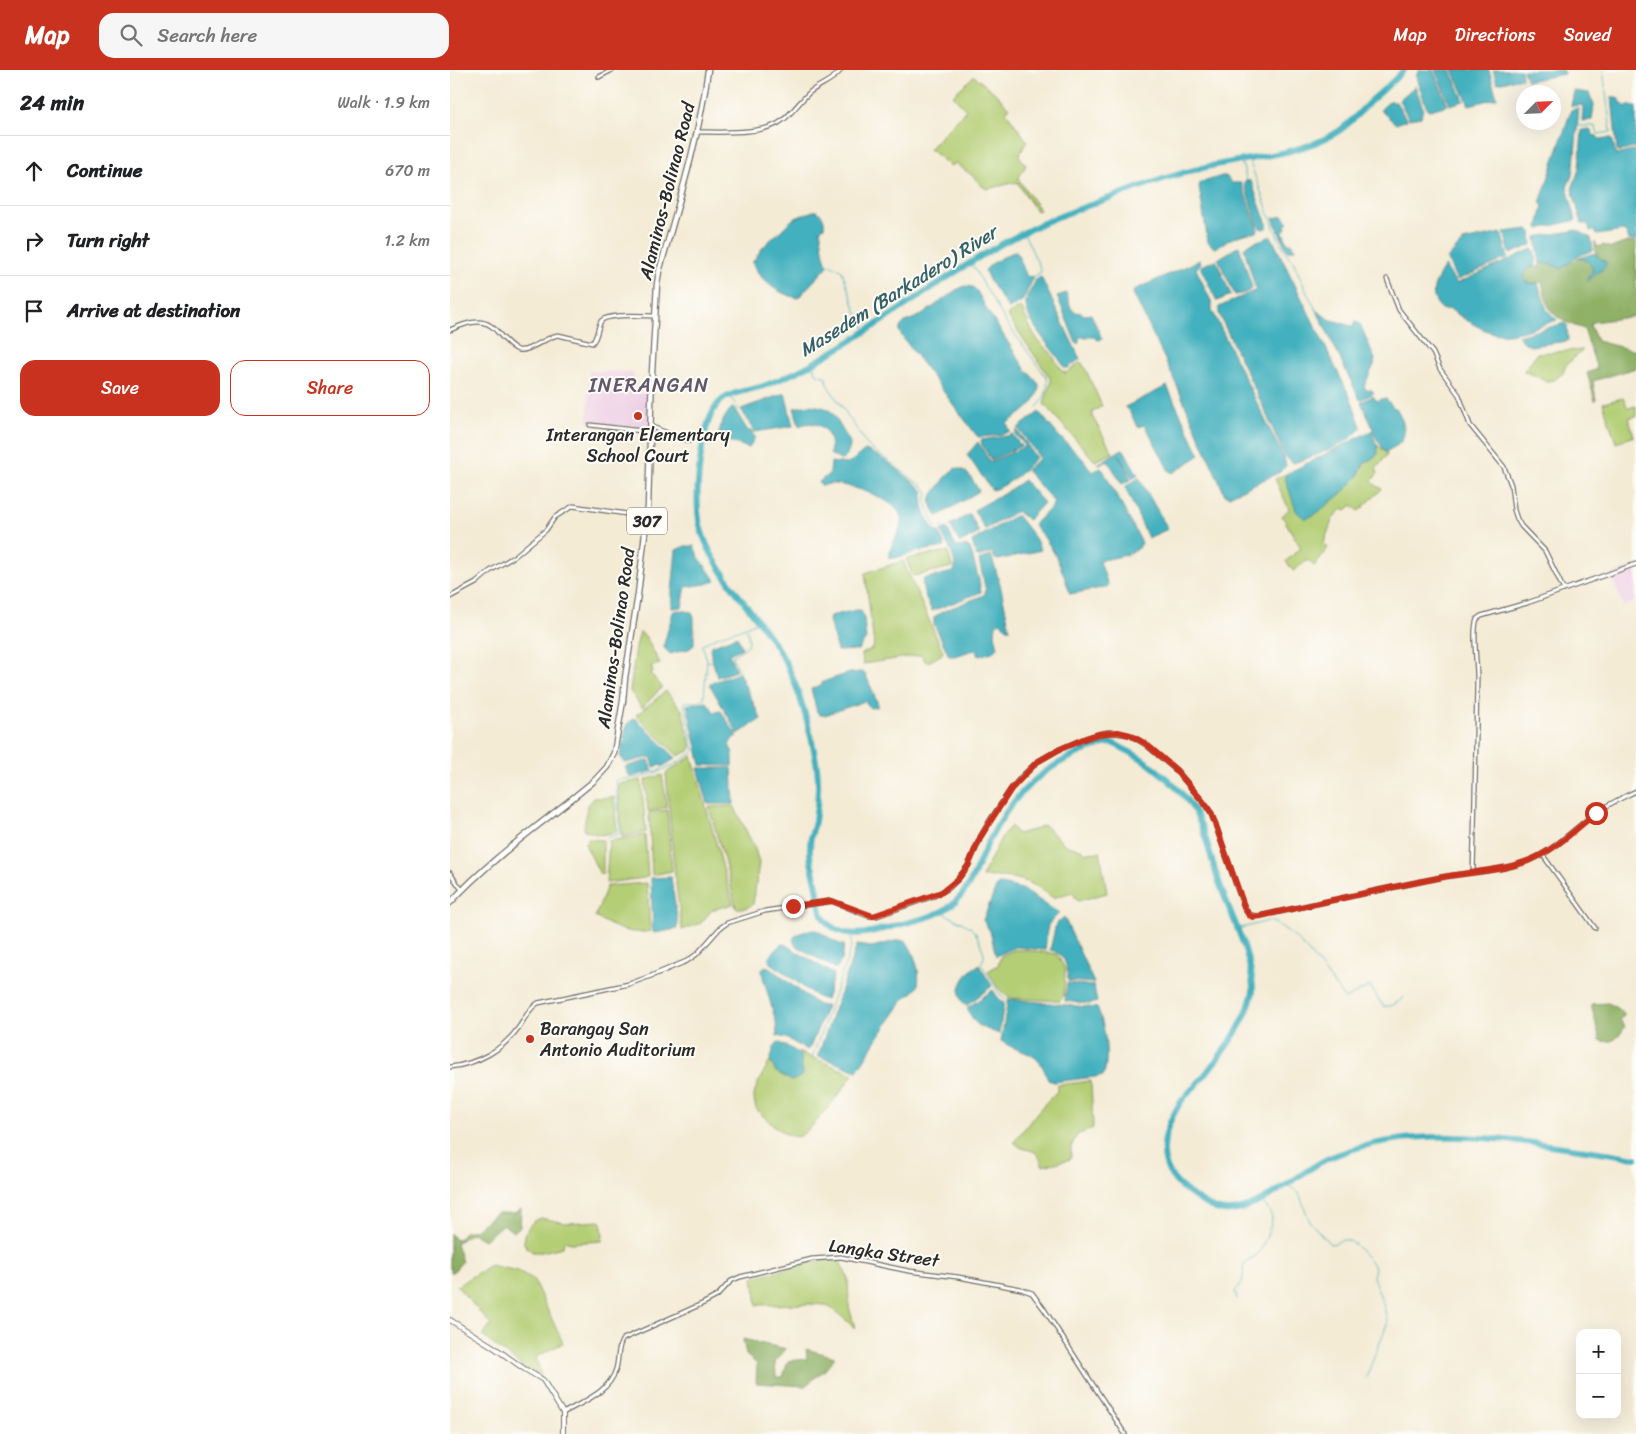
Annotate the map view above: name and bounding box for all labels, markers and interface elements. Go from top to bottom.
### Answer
search box [99,13,449,58]
text: Map [25,14,69,56]
text: Search here [157,19,257,52]
text: Map [1394,19,1427,51]
text: Directions [1455,19,1536,51]
text: Saved [1564,19,1611,51]
icon: search [117,21,145,49]
text: 24 min [20,84,84,122]
north arrow [1516,85,1561,130]
text: Walk · 1.9 km [338,88,430,117]
street label: Alaminos-Bolinao Road [629,97,705,284]
text: Continue [67,154,143,187]
text: 670 m [385,156,430,185]
icon: ahead [20,157,48,185]
water label: Masedem (Barkadero) River [792,215,1006,366]
text: Turn right [67,224,149,257]
text: 1.2 km [384,226,430,255]
icon: right [20,227,48,255]
text: Arrive at destination [67,294,240,327]
icon: arrive [20,297,48,325]
button: Save [20,360,220,416]
button: Share [230,360,430,416]
district label: INERANGAN [588,368,709,403]
marker: Interangan Elementary School Court [632,410,644,422]
place label: Interangan Elementary School Court [545,419,730,472]
road number: 307 [627,508,667,534]
street label: Alaminos-Bolinao Road [587,544,645,731]
route start [1585,802,1608,825]
route end [782,895,805,918]
place label: Barangay San Antonio Auditorium [539,1013,696,1066]
marker: Barangay San Antonio Auditorium [524,1033,536,1045]
street label: Langka Street [827,1229,942,1277]
map controls [1576,1329,1621,1419]
button: + [1576,1329,1621,1374]
button: − [1576,1374,1621,1419]

